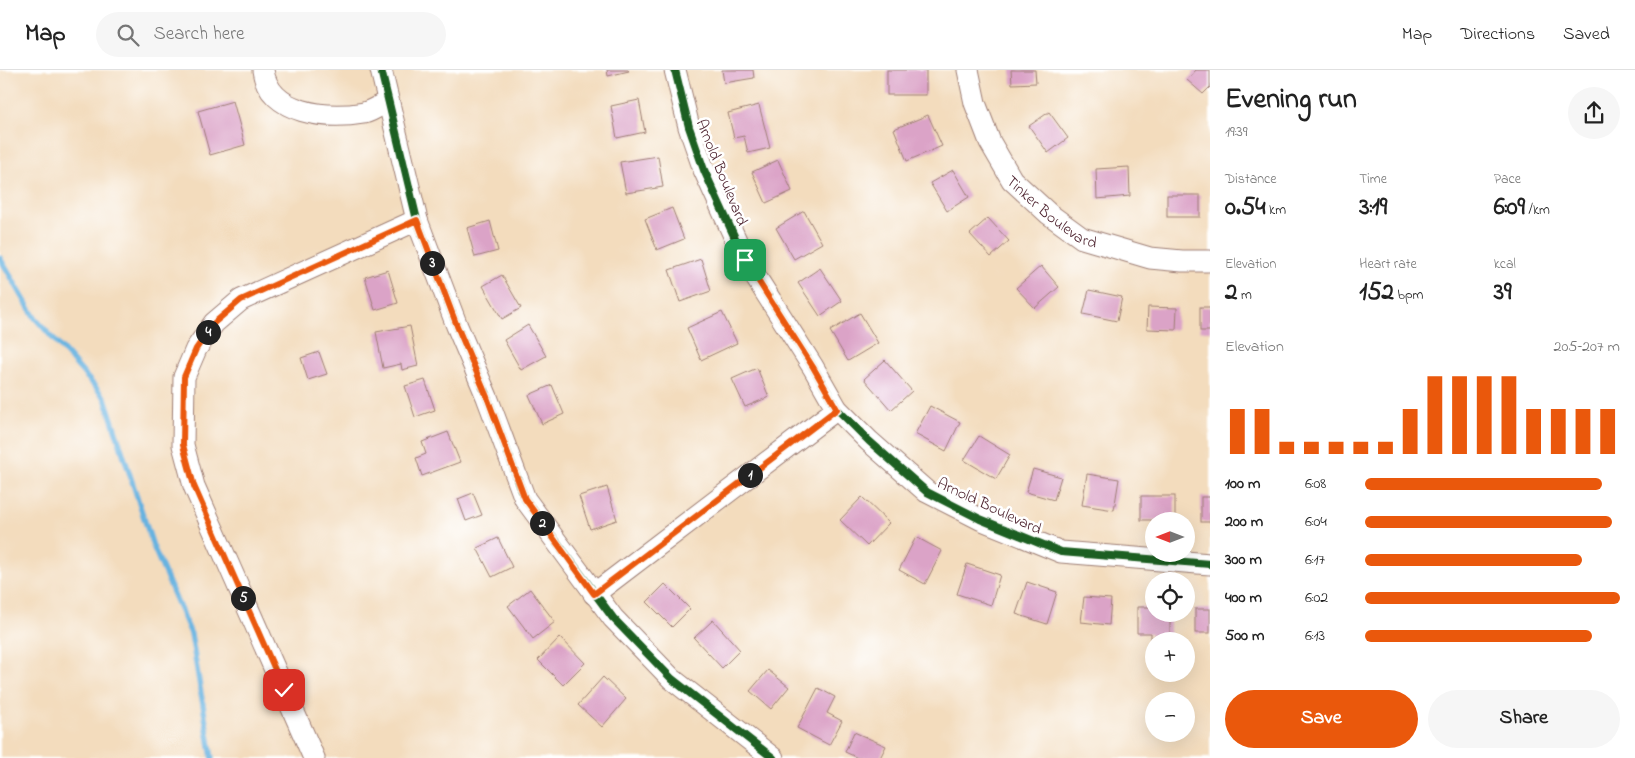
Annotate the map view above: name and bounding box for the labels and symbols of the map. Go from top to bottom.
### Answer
street label: Arnold Boulevard [689,116,753,230]
street label: Tinker Boulevard [1000,170,1100,256]
pin [724,239,766,281]
pin: 3 [420,250,444,276]
pin: 4 [196,320,220,344]
pin: 1 [738,462,762,488]
street label: Arnold Boulevard [933,472,1045,542]
pin: 2 [530,510,554,536]
north arrow [1145,512,1195,562]
pin: 5 [230,586,256,610]
pin [263,669,305,711]

